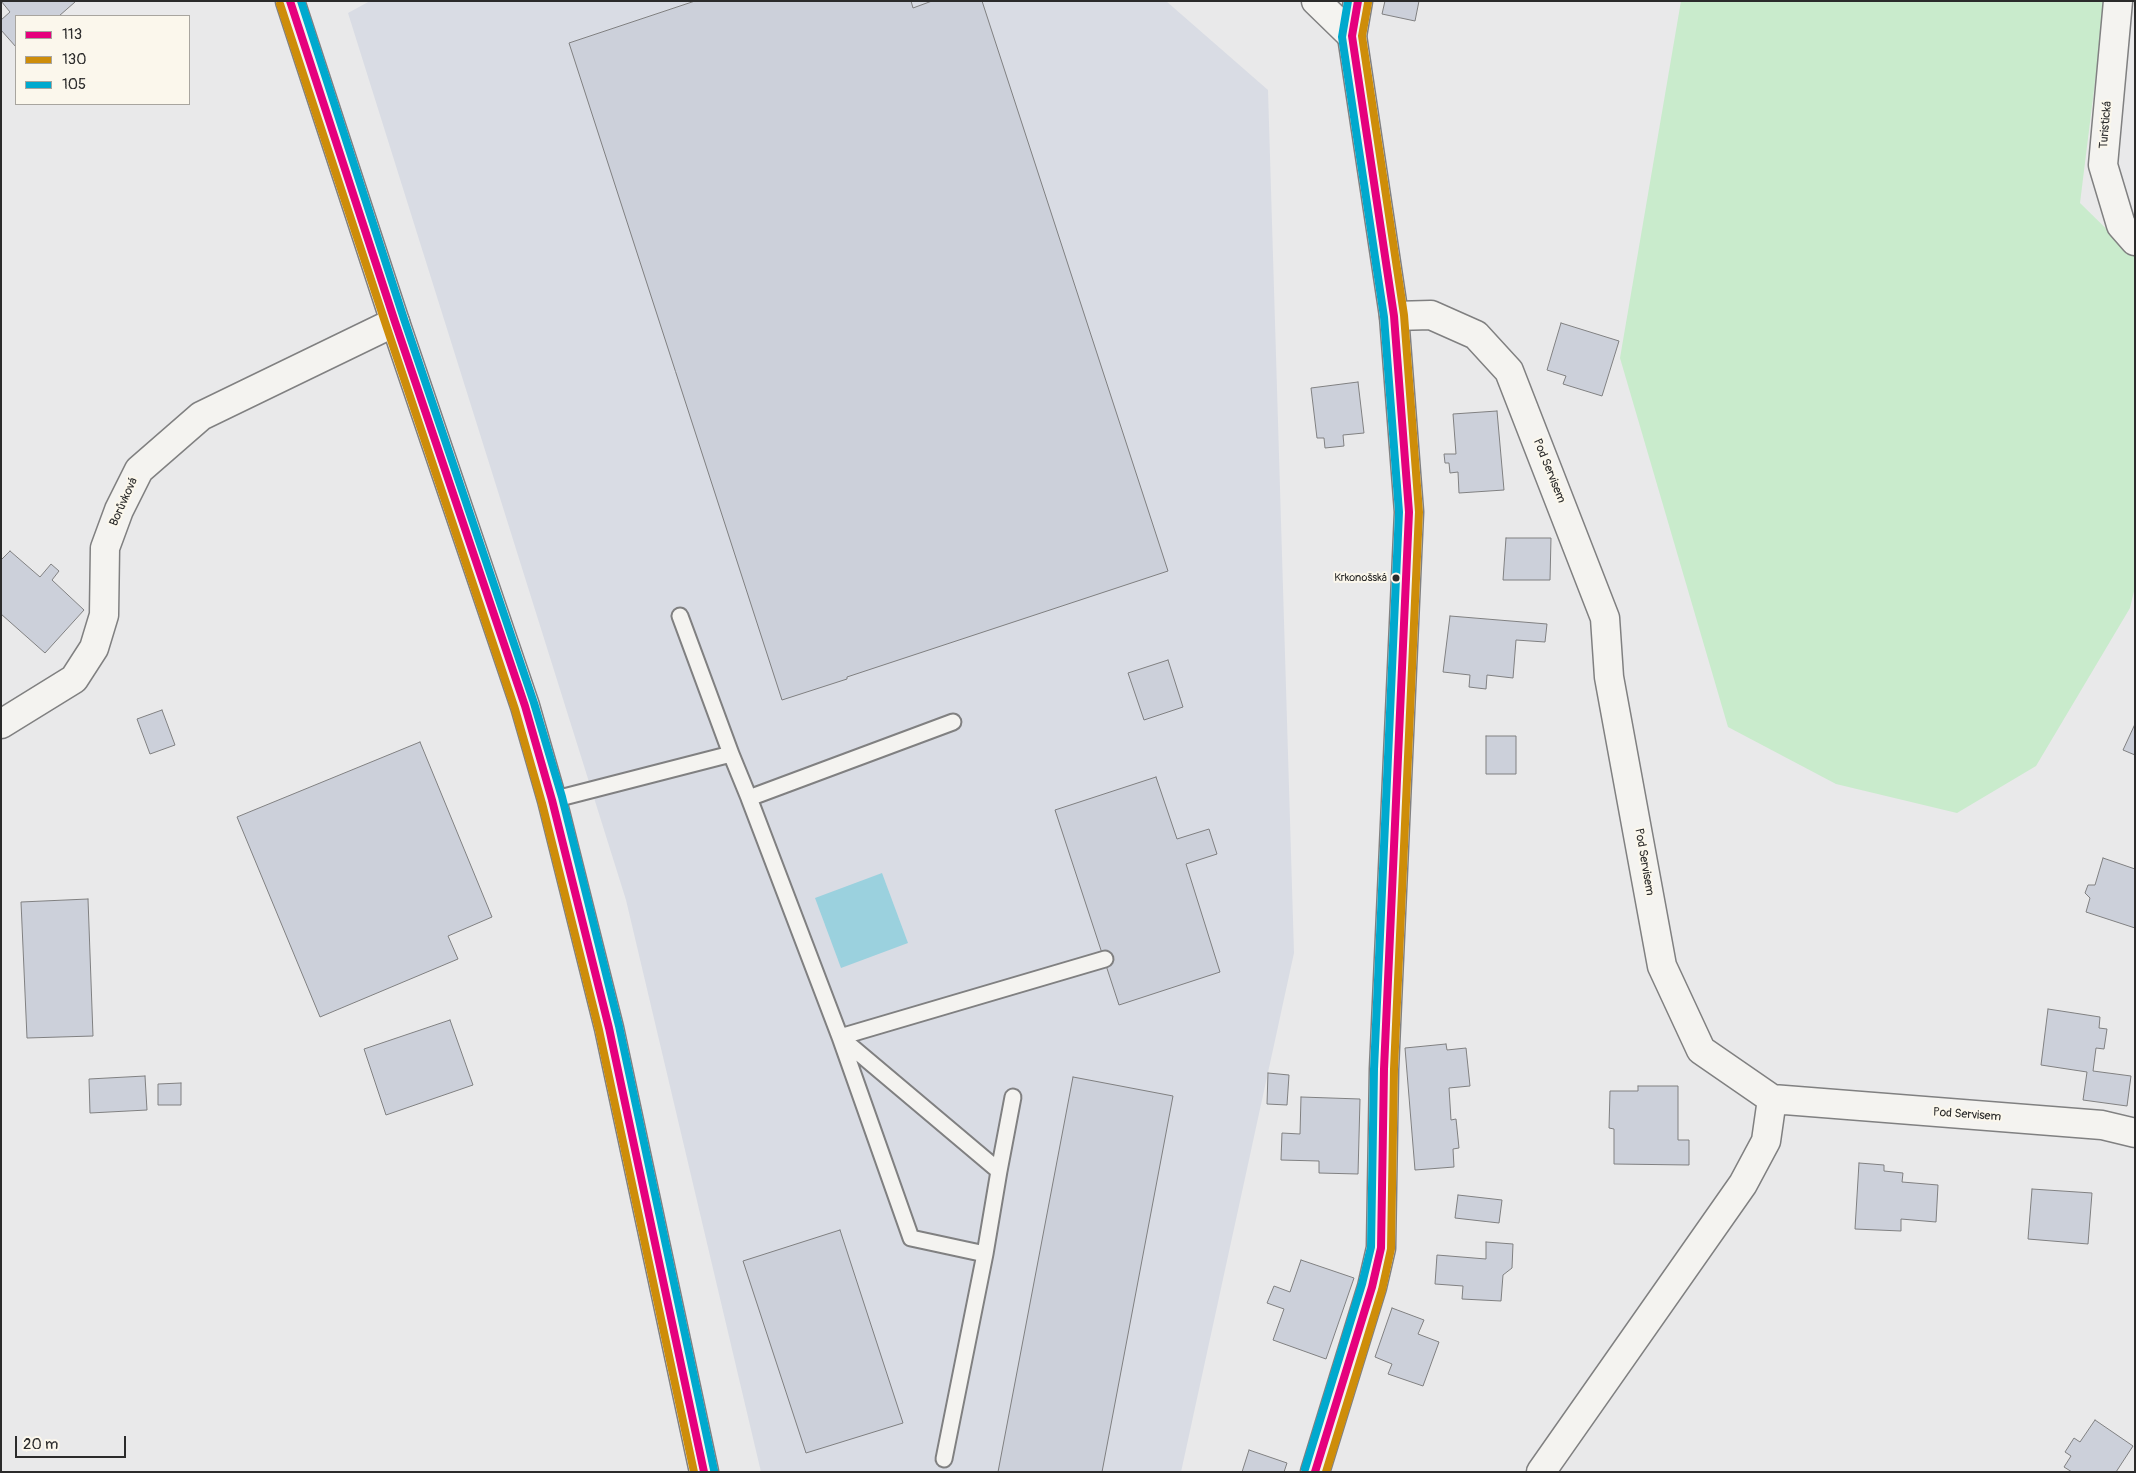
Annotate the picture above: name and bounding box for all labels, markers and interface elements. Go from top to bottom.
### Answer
legend [15,15,190,105]
text: 113 [62,25,82,44]
text: 130 [62,50,86,69]
text: 105 [62,75,86,94]
street label: Turistická [2097,101,2115,149]
street label: Pod Servisem [1530,437,1568,505]
street label: Borůvková [107,476,141,528]
place label: Krkonošská [1334,571,1387,585]
marker: Krkonošská [1391,573,1401,583]
street label: Pod Servisem [1631,827,1657,897]
street label: Pod Servisem [1933,1105,2001,1125]
scale bar [18,1426,129,1458]
text: 20 m [23,1435,58,1454]

